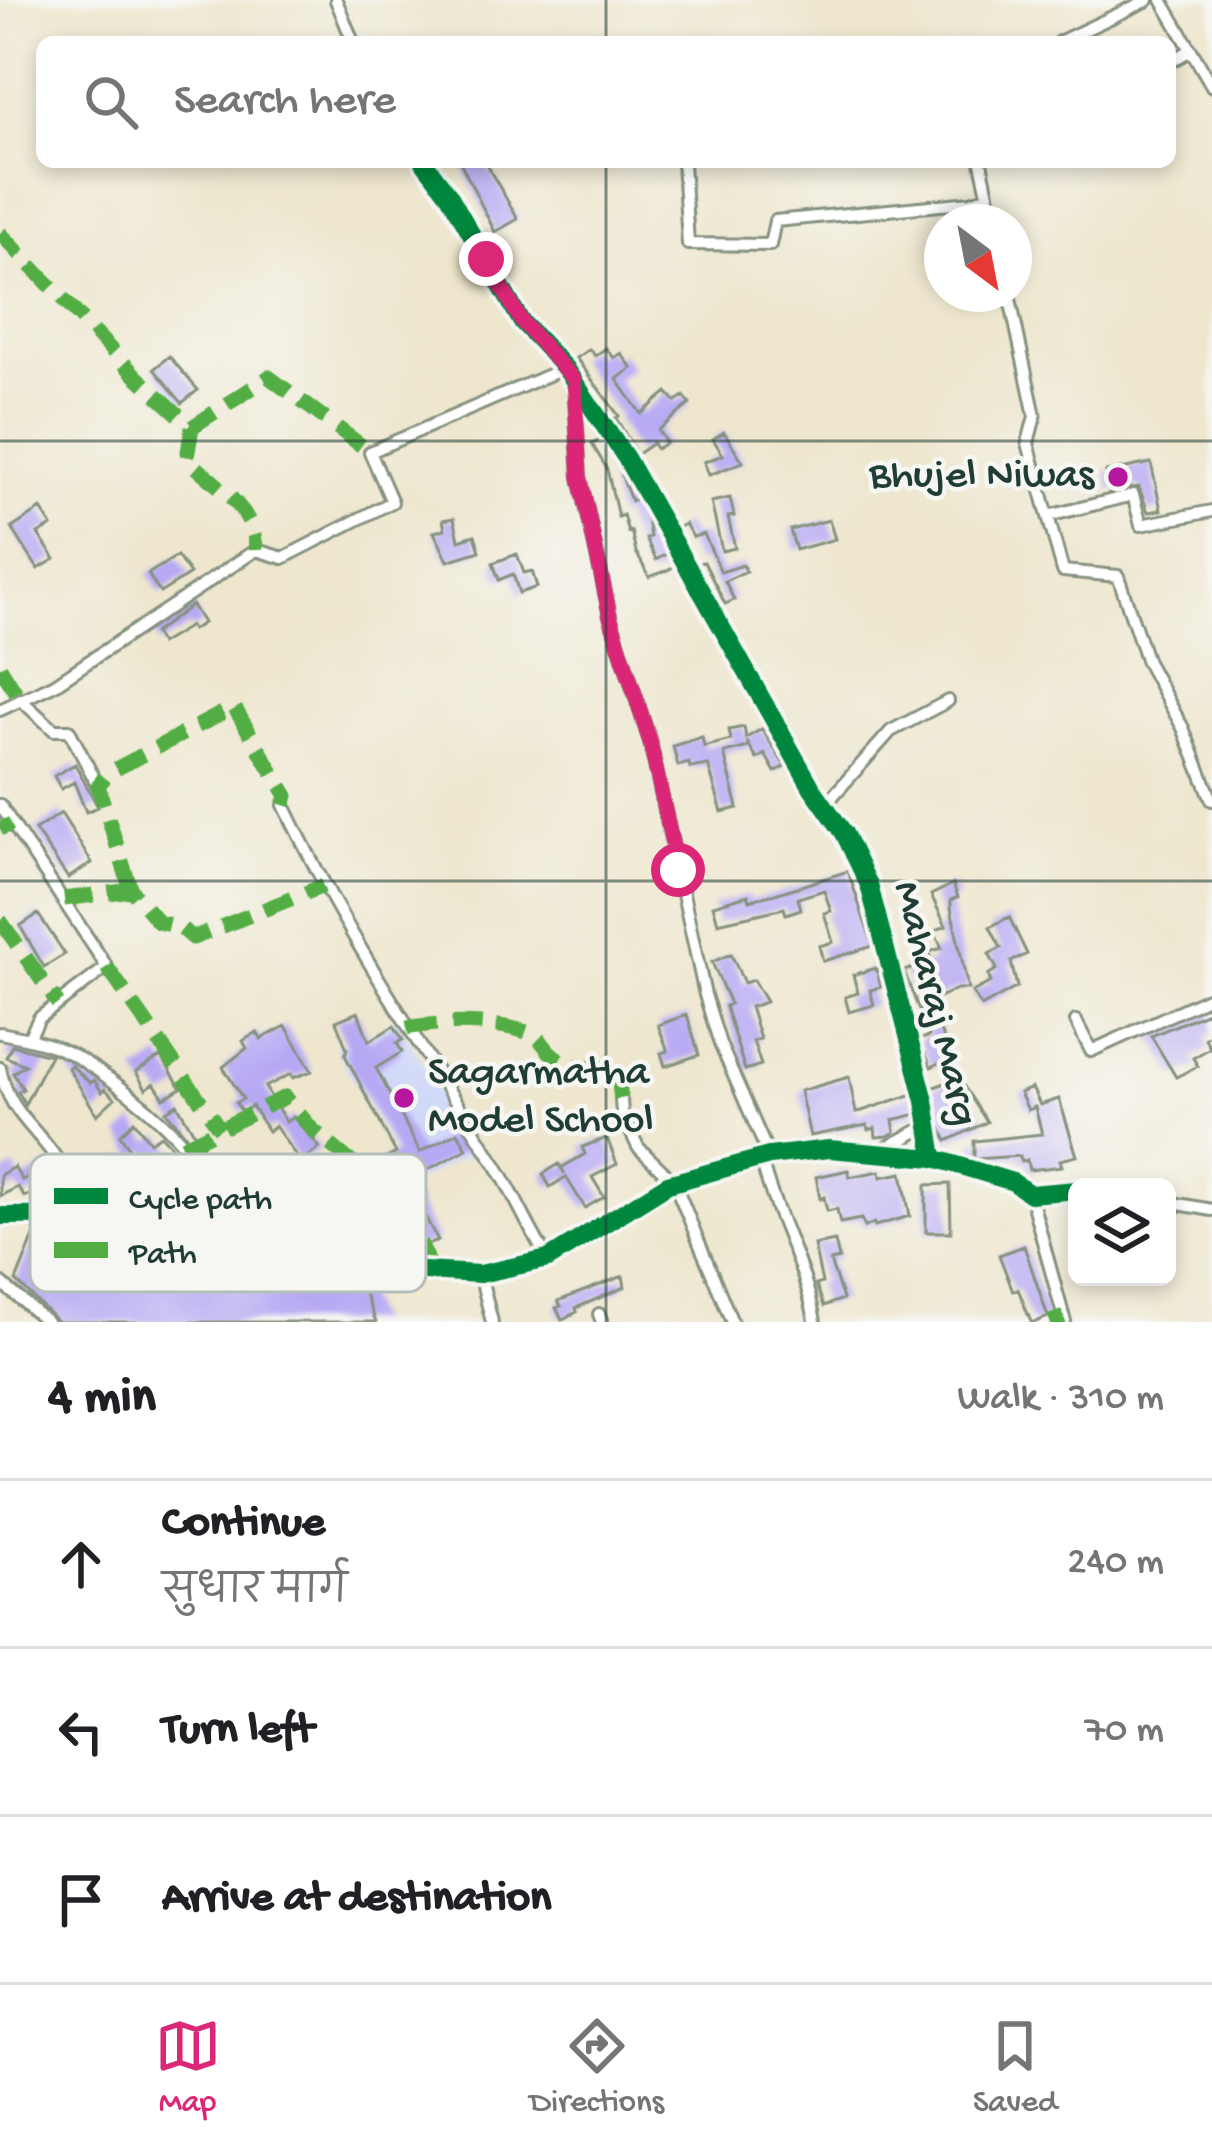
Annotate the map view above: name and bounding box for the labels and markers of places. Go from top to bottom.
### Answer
place label: Bhujel Niwas [868,453,1096,502]
marker: Bhujel Niwas [1105,464,1131,490]
place label: Sagarmatha Model School [428,1050,654,1147]
marker: Sagarmatha Model School [391,1085,417,1111]

